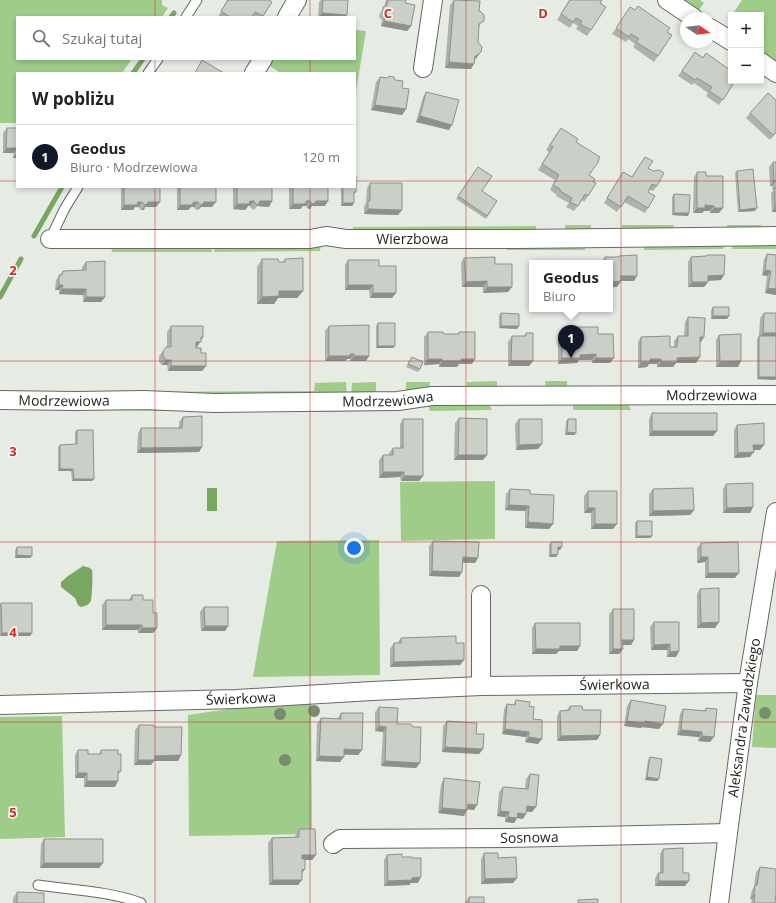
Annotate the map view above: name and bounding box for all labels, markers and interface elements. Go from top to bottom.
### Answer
text: C [384,4,392,22]
text: D [538,4,548,22]
north arrow [680,12,716,48]
map controls [728,12,764,84]
button: + [728,12,764,48]
search box [16,16,356,60]
icon: search [30,27,52,49]
text: Szukaj tutaj [62,28,142,48]
button: − [728,48,764,84]
text: W pobliżu [32,87,115,110]
text: Geodus [70,138,126,158]
text: 1 [41,148,49,166]
text: 120 m [302,148,340,166]
text: Biuro · Modrzewiowa [70,158,198,176]
street label: Wierzbowa [376,229,449,248]
popup [529,260,613,312]
text: 2 [9,261,17,279]
text: Geodus [543,267,599,287]
text: Biuro [543,287,576,305]
pin: 1 [558,325,584,358]
street label: Modrzewiowa [666,385,757,404]
street label: Modrzewiowa [342,386,434,411]
street label: Modrzewiowa [18,390,110,410]
text: 3 [9,442,17,460]
your location [344,538,364,558]
text: 4 [9,623,17,641]
street label: Aleksandra Zawadzkiego [723,636,764,798]
street label: Świerkowa [579,674,650,694]
street label: Świerkowa [206,687,276,709]
text: 5 [9,803,17,821]
street label: Sosnowa [500,827,559,847]

